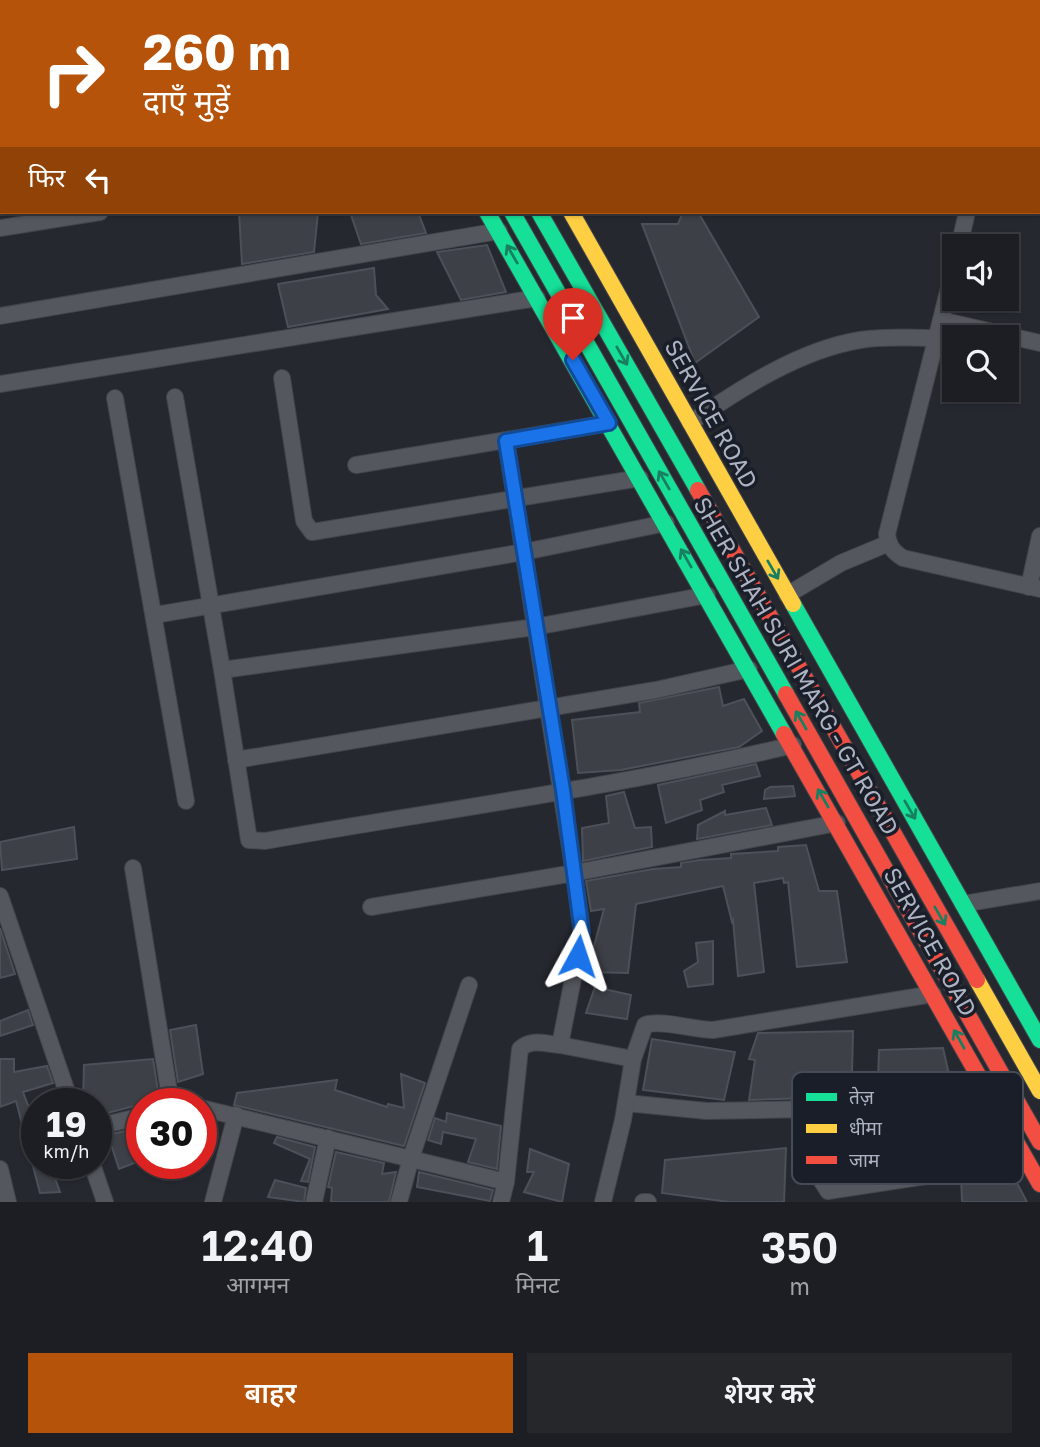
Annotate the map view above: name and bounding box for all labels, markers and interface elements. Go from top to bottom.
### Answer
text: 260 m [143,22,291,81]
icon: right [28,28,119,119]
text: दाएँ मुड़ें [143,82,230,120]
icon: left [79,161,117,199]
text: फिर [28,162,65,193]
map controls [942,234,1019,402]
button: sound [942,234,1019,311]
one-way arrow [505,245,519,265]
pin [543,288,603,360]
icon: arrive [554,299,592,337]
button: search [942,325,1019,402]
street label: SERVICE ROAD [659,334,764,493]
one-way arrow [615,346,629,366]
one-way arrow [657,470,671,490]
street label: SHER SHAH SURI MARG - GT ROAD [688,492,905,839]
one-way arrow [679,548,692,569]
one-way arrow [767,559,780,580]
one-way arrow [794,711,808,731]
one-way arrow [816,788,829,809]
one-way arrow [903,800,917,820]
street label: SERVICE ROAD [878,862,983,1021]
one-way arrow [934,905,947,926]
position arrow [541,919,615,993]
one-way arrow [952,1029,965,1050]
legend [792,1072,1023,1184]
text: तेज़ [849,1085,875,1108]
speed limit sign: 30 [126,1088,217,1179]
text: 19 [46,1103,87,1145]
text: धीमा [849,1116,883,1139]
text: km/h [44,1140,89,1162]
text: जाम [849,1148,880,1171]
text: 12:40 [201,1220,314,1270]
text: 1 [527,1220,548,1270]
text: 350 [761,1222,838,1272]
text: आगमन [226,1270,289,1298]
text: मिनट [516,1270,560,1298]
text: m [790,1272,810,1300]
button: बाहर [28,1353,513,1433]
button: शेयर करें [527,1353,1012,1433]

